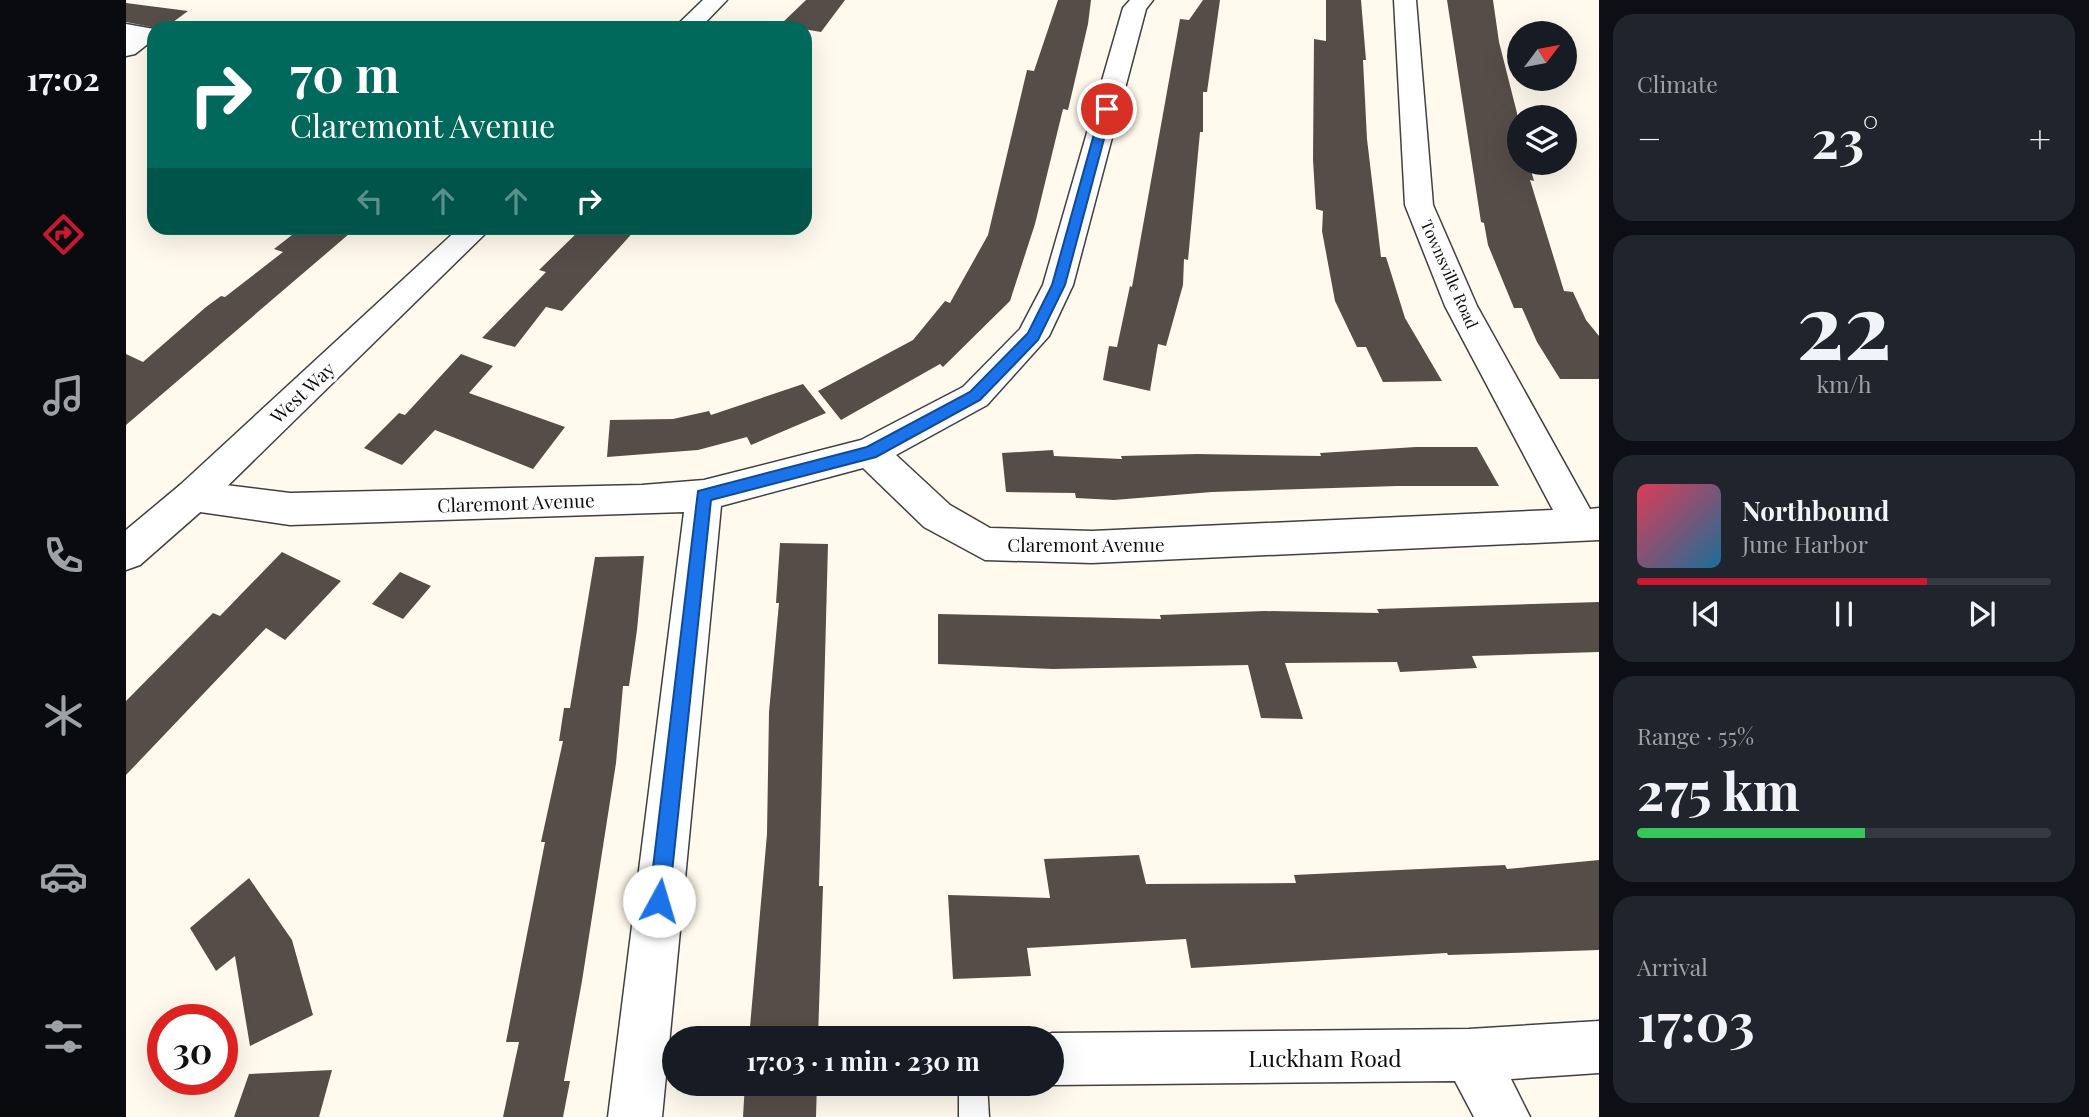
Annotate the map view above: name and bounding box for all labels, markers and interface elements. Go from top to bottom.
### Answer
north arrow [1507,21,1577,91]
map controls [1507,21,1577,175]
text: 70 m [290,40,400,105]
icon: right [175,49,266,140]
text: 17:02 [26,56,100,99]
text: Climate [1637,68,1718,99]
pin [1077,79,1137,139]
icon: arrive [1088,90,1126,128]
text: Claremont Avenue [290,103,555,146]
text: 23° [1812,103,1879,172]
button: layers [1507,105,1577,175]
text: − [1637,112,1662,163]
text: + [2029,112,2051,163]
icon: left [351,182,389,220]
icon: ahead [424,182,462,220]
icon: ahead [497,182,535,220]
icon: right [570,182,608,220]
icon: directions [39,210,88,259]
street label: Townsville Road [1417,216,1483,332]
text: 22 [1796,262,1892,383]
street label: West Way [263,355,340,429]
text: km/h [1816,368,1872,399]
icon: music [39,371,88,420]
street label: Claremont Avenue [437,486,595,518]
text: Northbound [1742,493,1889,528]
text: June Harbor [1742,528,1868,559]
icon: phone [39,531,88,580]
street label: Claremont Avenue [1007,531,1165,557]
icon: previous [1687,595,1725,633]
icon: pause [1825,595,1863,633]
icon: next [1963,595,2001,633]
icon: climate [39,691,88,740]
text: Range · 55% [1637,720,1754,751]
text: 275 km [1637,755,1800,824]
icon: car [39,852,88,901]
position arrow [622,864,696,938]
text: Arrival [1637,951,1708,982]
text: 17:03 [1637,986,1755,1055]
speed limit sign: 30 [147,1004,238,1095]
icon: filters [39,1012,88,1061]
street label: Luckham Road [1248,1042,1402,1073]
text: 17:03 · 1 min · 230 m [746,1043,980,1078]

